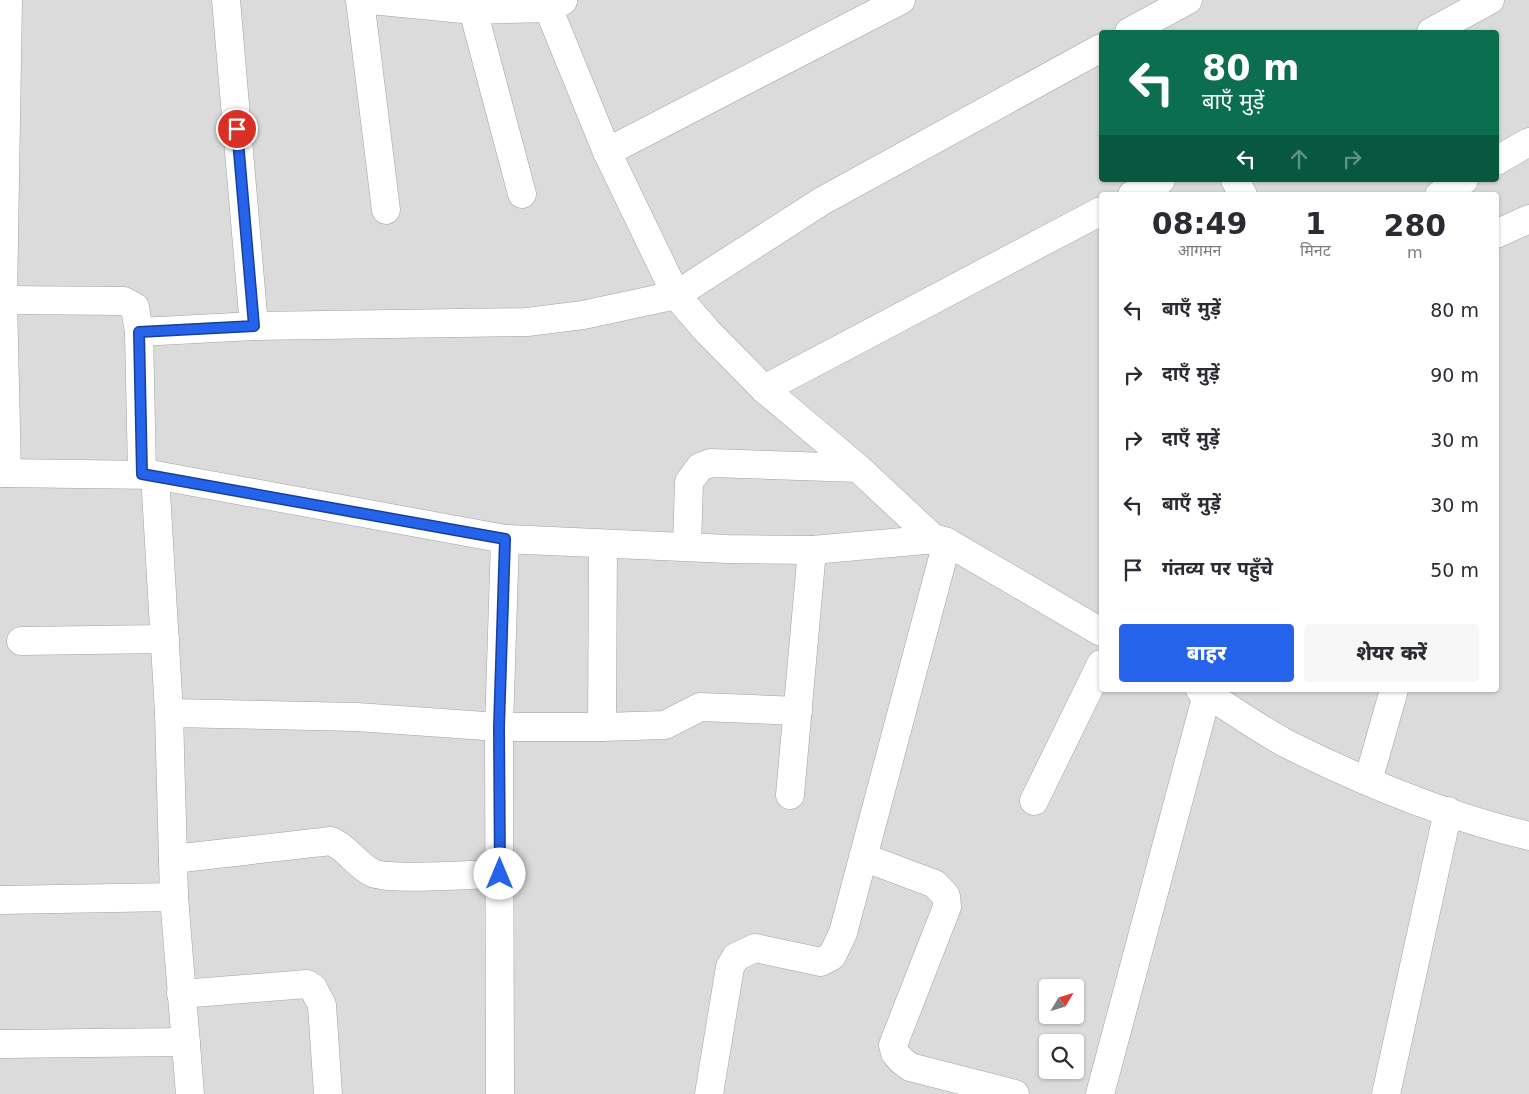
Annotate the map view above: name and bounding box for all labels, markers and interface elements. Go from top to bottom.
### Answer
text: 80 m [1202,48,1299,88]
icon: left [1119,50,1184,115]
text: बाएँ मुड़ें [1202,89,1264,114]
pin [216,108,258,150]
icon: arrive [223,115,251,143]
icon: left [1232,145,1260,173]
icon: ahead [1285,145,1313,173]
icon: right [1338,145,1366,173]
text: 08:49 [1152,206,1247,241]
text: 1 [1305,206,1326,241]
text: 280 [1384,208,1446,243]
text: आगमन [1178,241,1221,260]
text: मिनट [1300,241,1331,260]
text: m [1407,243,1423,262]
icon: left [1119,296,1147,324]
text: बाएँ मुड़ें [1162,297,1221,319]
text: 80 m [1430,299,1479,321]
icon: right [1119,361,1147,389]
text: दाएँ मुड़ें [1162,362,1220,384]
text: 90 m [1430,364,1479,386]
icon: right [1119,426,1147,454]
text: दाएँ मुड़ें [1162,427,1220,449]
text: 30 m [1430,429,1479,451]
icon: left [1119,491,1147,519]
text: बाएँ मुड़ें [1162,492,1221,514]
text: 30 m [1430,494,1479,516]
icon: arrive [1119,556,1147,584]
text: गंतव्य पर पहुँचे [1162,557,1273,579]
text: 50 m [1430,559,1479,581]
button: बाहर [1119,624,1294,682]
button: शेयर करें [1304,624,1479,682]
position arrow [473,847,525,899]
north arrow [1039,979,1084,1024]
map controls [1039,979,1084,1079]
button: search [1039,1034,1084,1079]

